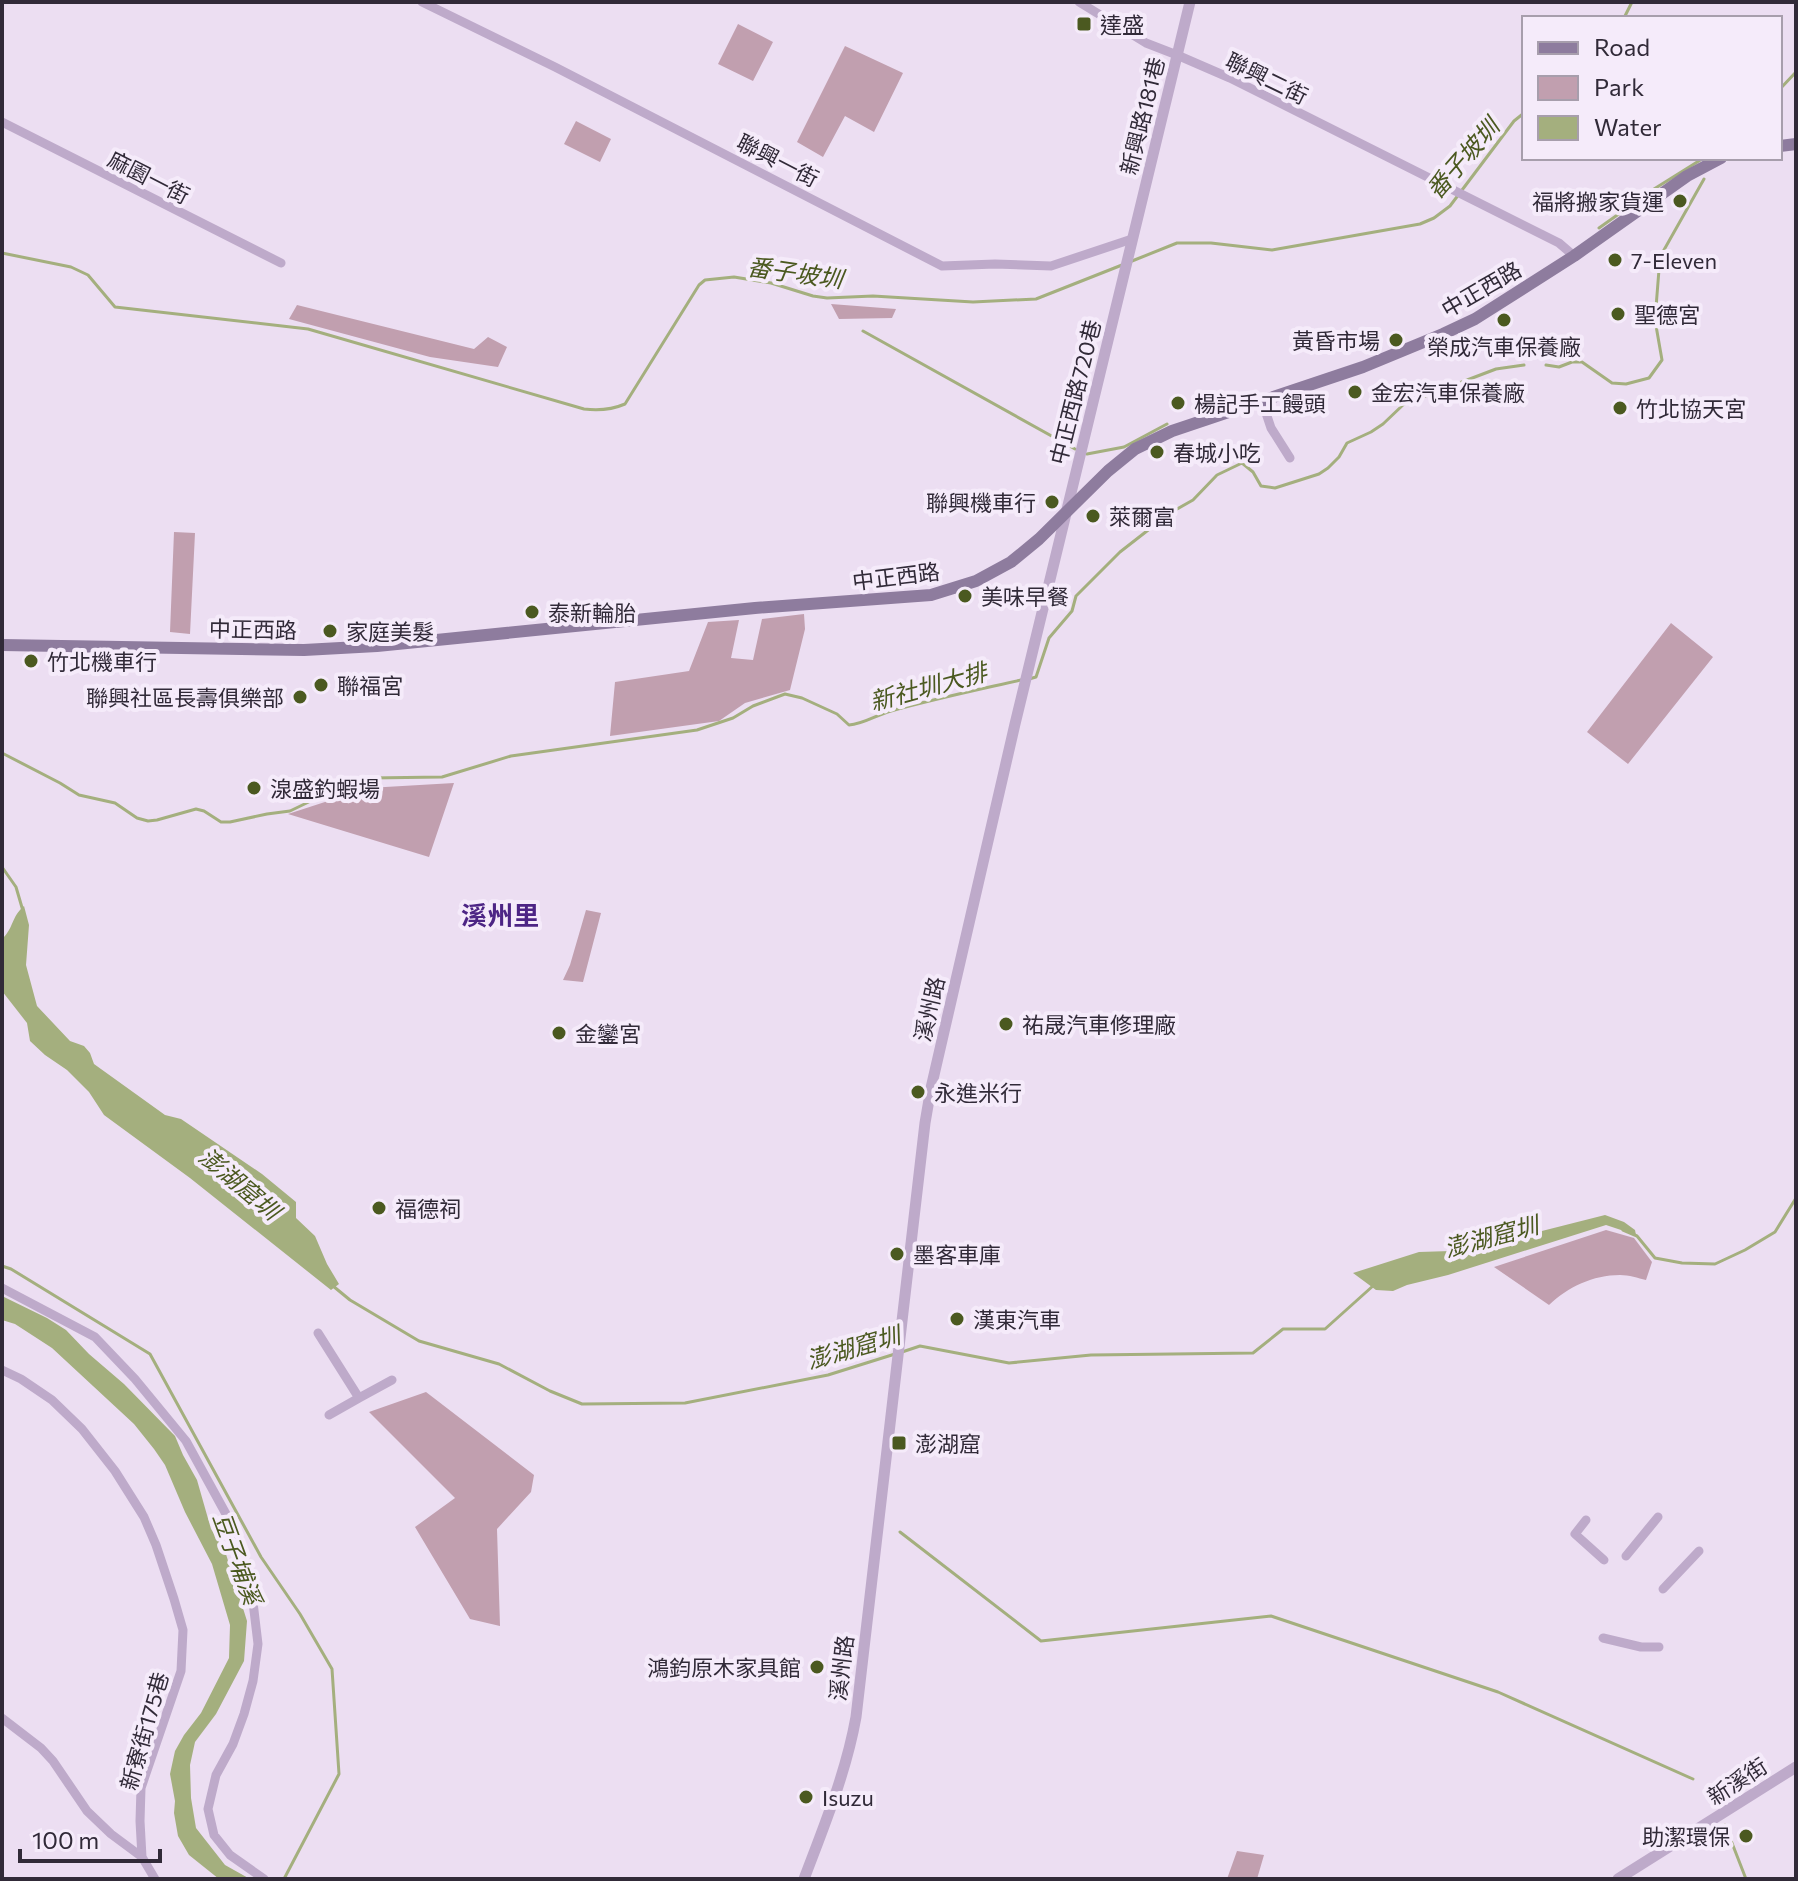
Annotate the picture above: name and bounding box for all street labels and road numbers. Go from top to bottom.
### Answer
street label: 聯興二街 [1222,47,1312,109]
street label: 新興路181巷 [1114,54,1170,178]
street label: 聯興一街 [733,128,823,192]
street label: 麻園一街 [104,145,194,209]
street label: 中正西路 [1436,255,1526,323]
street label: 中正西路720巷 [1044,317,1106,467]
street label: 中正西路 [851,557,941,595]
street label: 中正西路 [209,615,297,643]
street label: 溪州路 [908,974,950,1044]
street label: 溪州路 [824,1634,858,1702]
street label: 新寮街175巷 [114,1669,174,1793]
street label: 新溪街 [1702,1752,1772,1810]

